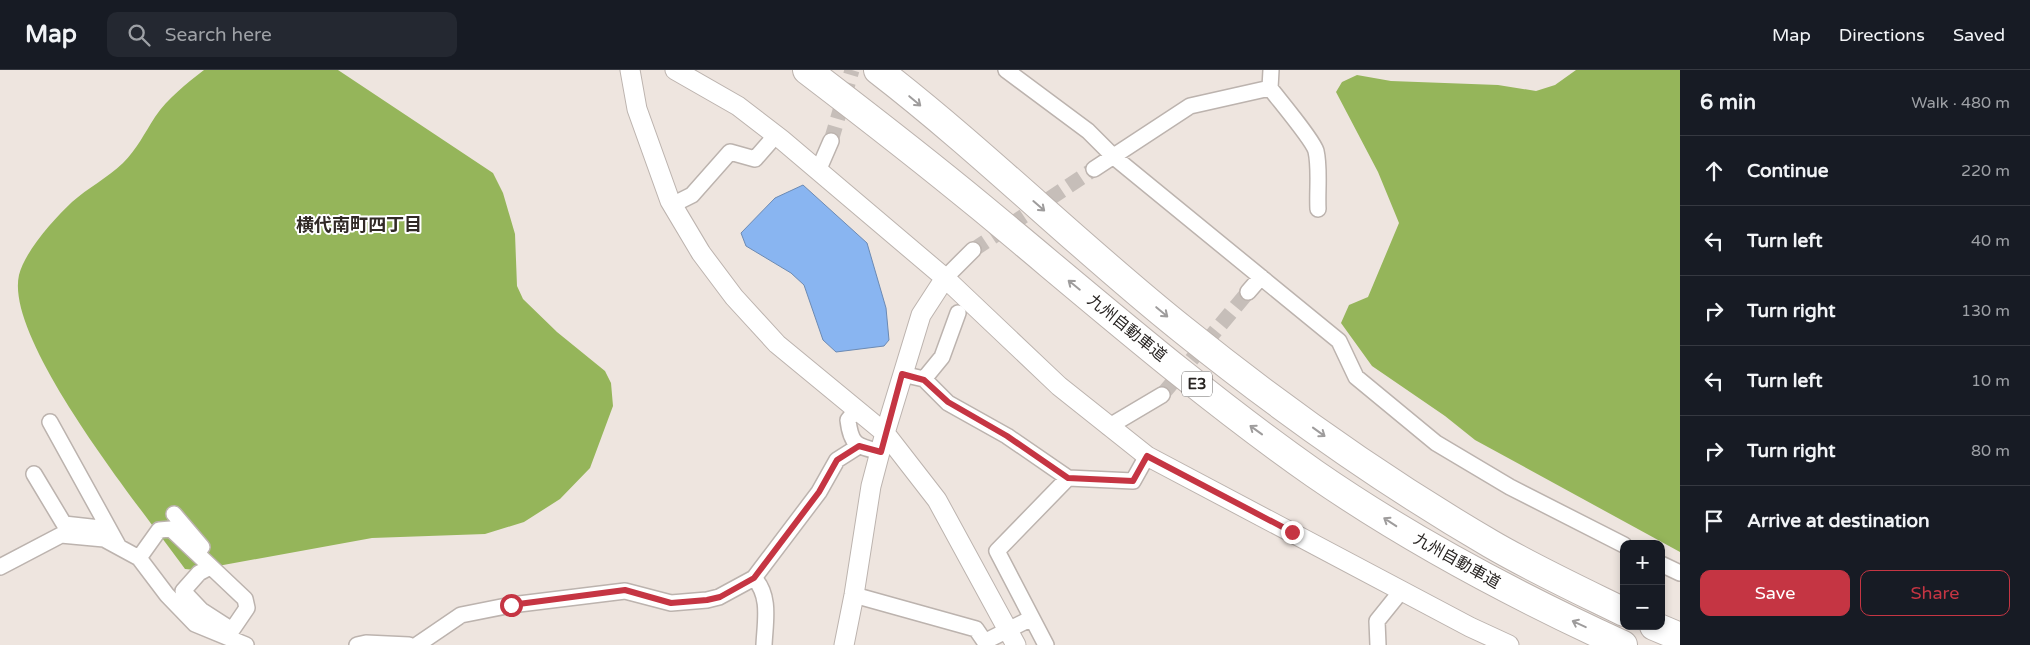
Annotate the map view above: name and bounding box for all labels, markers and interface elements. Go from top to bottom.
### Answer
search box [107,12,457,57]
text: Map [25,20,77,49]
icon: search [125,21,153,49]
text: Search here [165,24,272,46]
text: Map [1772,24,1811,46]
text: Directions [1839,24,1925,46]
text: Saved [1953,24,2005,46]
text: 6 min [1700,90,1756,115]
text: Walk · 480 m [1911,93,2010,113]
one-way arrow [909,95,922,106]
icon: ahead [1700,157,1728,185]
text: Continue [1747,160,1829,182]
text: 220 m [1961,161,2010,181]
one-way arrow [1032,200,1045,211]
district label: 横代南町四丁目 [296,214,422,236]
icon: left [1700,227,1728,255]
text: Turn left [1747,230,1823,252]
text: 40 m [1971,231,2010,251]
one-way arrow [1068,280,1081,291]
street label: 九州自動車道 [1083,290,1171,366]
icon: right [1700,297,1728,325]
text: Turn right [1747,300,1835,322]
text: 130 m [1961,301,2010,321]
one-way arrow [1155,307,1168,318]
icon: left [1700,367,1728,395]
text: Turn left [1747,370,1823,392]
text: 10 m [1971,371,2010,391]
road number: E3 [1182,372,1212,396]
one-way arrow [1249,425,1263,435]
one-way arrow [1312,427,1326,437]
icon: right [1700,437,1728,465]
text: Turn right [1747,440,1835,462]
text: 80 m [1971,441,2010,461]
icon: arrive [1700,507,1728,535]
text: Arrive at destination [1747,510,1930,532]
one-way arrow [1383,517,1397,527]
route end [1281,521,1304,544]
street label: 九州自動車道 [1410,529,1504,593]
map controls [1620,540,1665,630]
button: + [1620,540,1665,585]
button: Save [1700,570,1850,616]
button: Share [1860,570,2010,616]
button: − [1620,585,1665,630]
route start [500,594,523,617]
one-way arrow [1572,619,1587,629]

